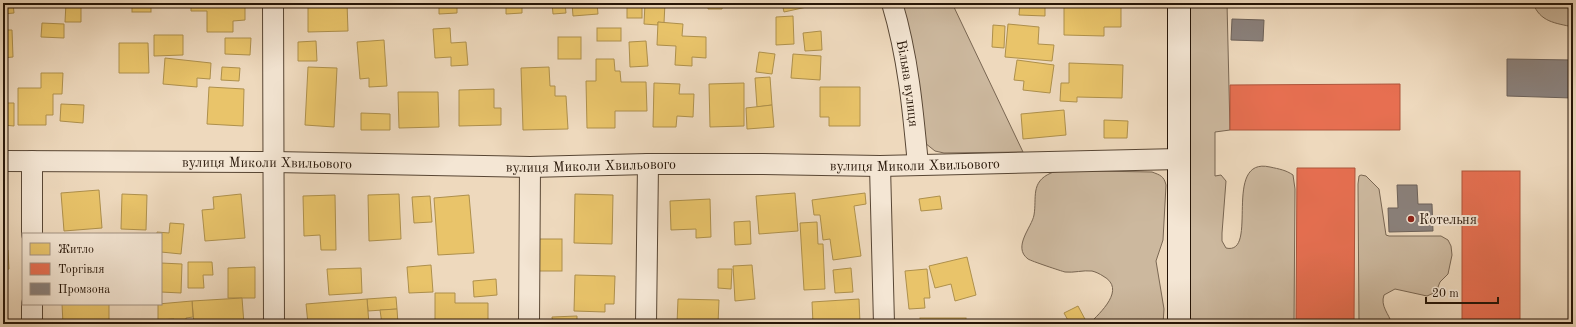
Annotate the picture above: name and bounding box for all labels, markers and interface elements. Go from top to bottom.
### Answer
street label: Вільна вулиця [894,39,920,128]
street label: вулиця Миколи Хвильового [182,156,352,172]
street label: вулиця Миколи Хвильового [830,157,1000,174]
street label: вулиця Миколи Хвильового [506,158,676,175]
place label: Котельня [1419,213,1477,227]
marker: Котельня [1406,214,1416,224]
legend [22,233,162,305]
text: Житло [58,244,94,256]
text: Торгівля [58,263,104,276]
scale bar [1426,279,1498,305]
text: Промзона [58,284,110,296]
text: 20 m [1432,288,1459,300]

